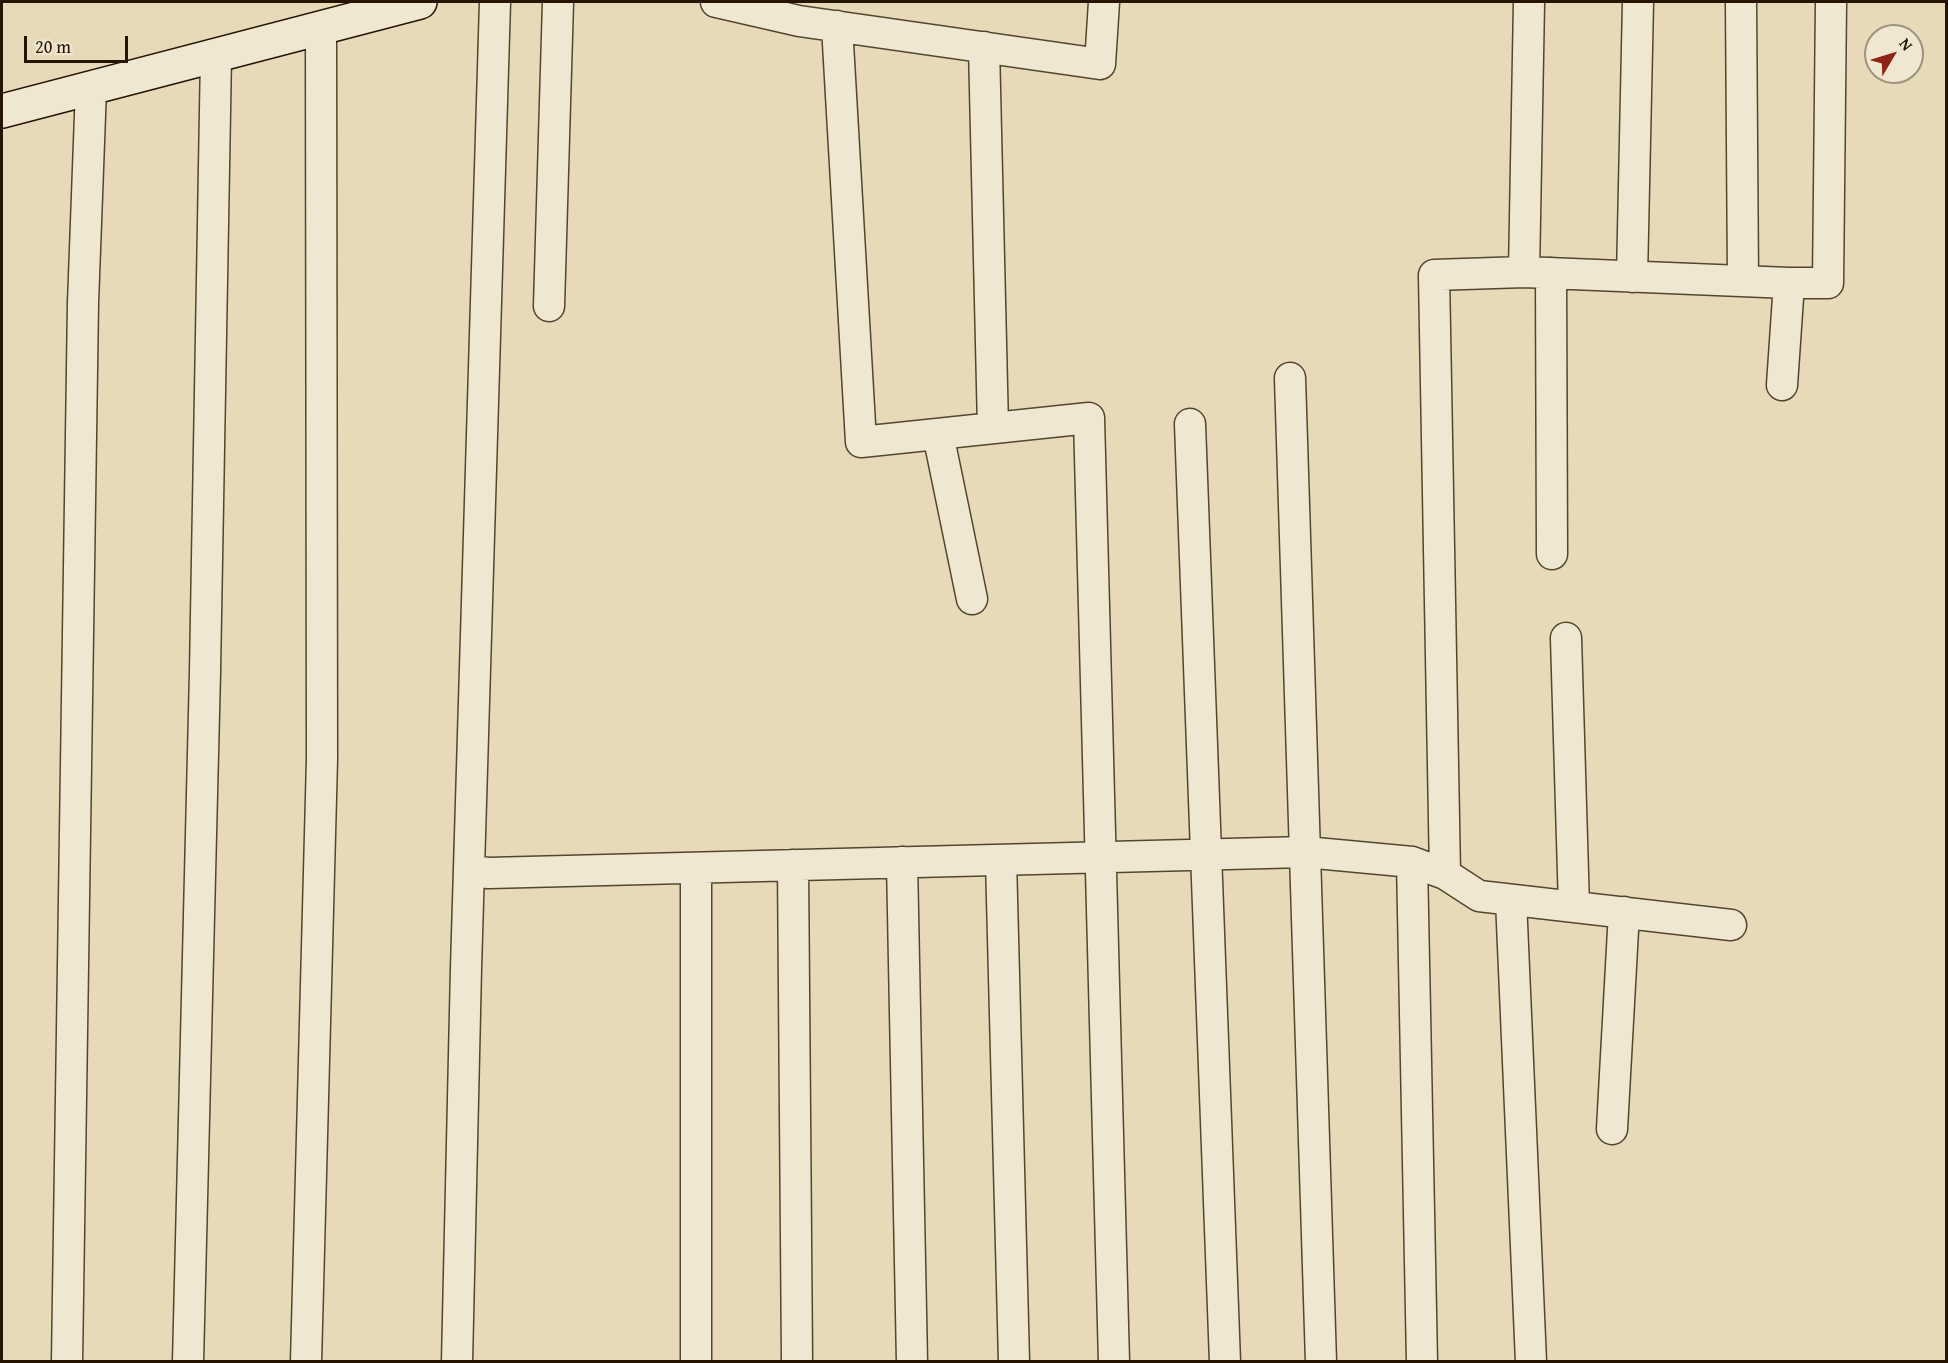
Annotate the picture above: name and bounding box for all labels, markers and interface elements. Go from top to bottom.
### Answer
scale bar [27,24,130,62]
north arrow [1864,24,1924,84]
text: 20 m [35,33,71,60]
text: N [1894,33,1919,56]

